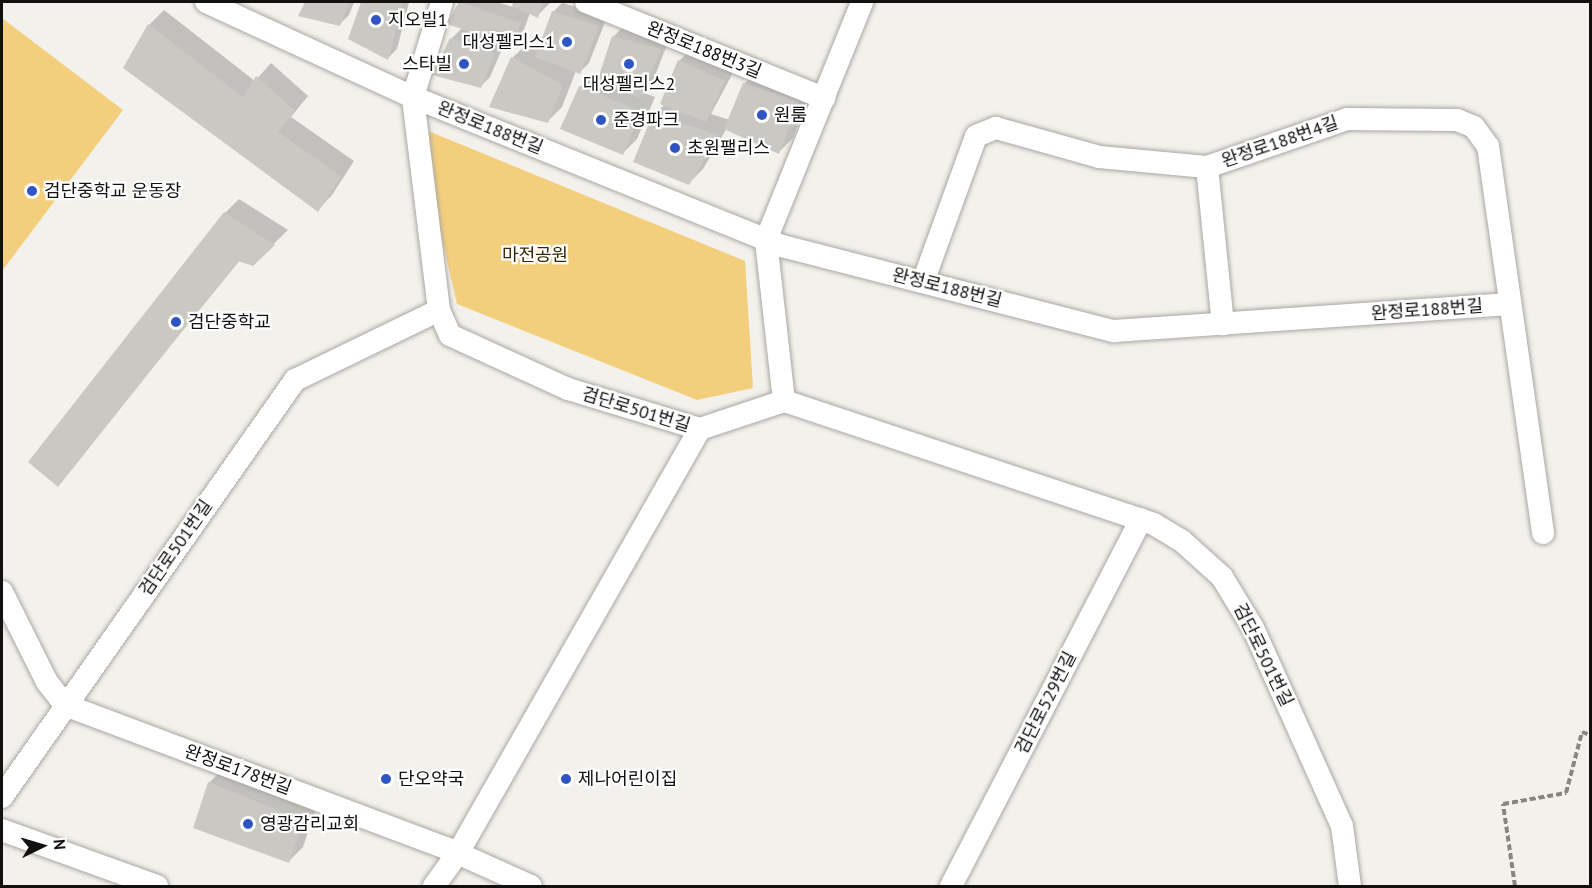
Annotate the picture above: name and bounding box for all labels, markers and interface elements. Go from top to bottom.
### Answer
place label: 지오빌1 [388,9,447,31]
marker: 지오빌1 [369,13,383,27]
street label: 완정로188번3길 [643,17,765,83]
place label: 대성펠리스1 [462,31,555,53]
marker: 대성펠리스1 [560,35,574,49]
place label: 스타빌 [402,53,452,75]
marker: 스타빌 [457,57,471,71]
marker: 대성펠리스2 [622,57,636,71]
place label: 대성펠리스2 [583,73,675,95]
street label: 완정로188번길 [434,97,546,159]
place label: 원룸 [774,104,807,126]
marker: 원룸 [755,108,769,122]
place label: 준경파크 [613,109,679,131]
street label: 완정로188번4길 [1219,112,1341,172]
marker: 준경파크 [594,113,608,127]
place label: 초원팰리스 [687,137,770,159]
marker: 초원팰리스 [668,141,682,155]
place label: 검단중학교 운동장 [44,180,181,202]
marker: 검단중학교 운동장 [25,184,39,198]
park label: 마전공원 [502,244,568,266]
street label: 완정로188번길 [890,264,1004,312]
street label: 완정로188번길 [1370,295,1484,325]
place label: 검단중학교 [188,311,271,333]
marker: 검단중학교 [169,315,183,329]
street label: 검단로501번길 [579,383,693,437]
street label: 검단로501번길 [135,496,217,600]
street label: 검단로501번길 [1229,600,1297,710]
street label: 검단로529번길 [1011,648,1081,758]
street label: 완정로178번길 [182,741,294,799]
place label: 단오약국 [398,768,464,790]
place label: 제나어린이집 [578,768,677,790]
marker: 단오약국 [379,772,393,786]
marker: 제나어린이집 [559,772,573,786]
place label: 영광감리교회 [260,813,359,835]
north arrow [12,816,72,876]
marker: 영광감리교회 [241,817,255,831]
text: N [50,838,70,851]

